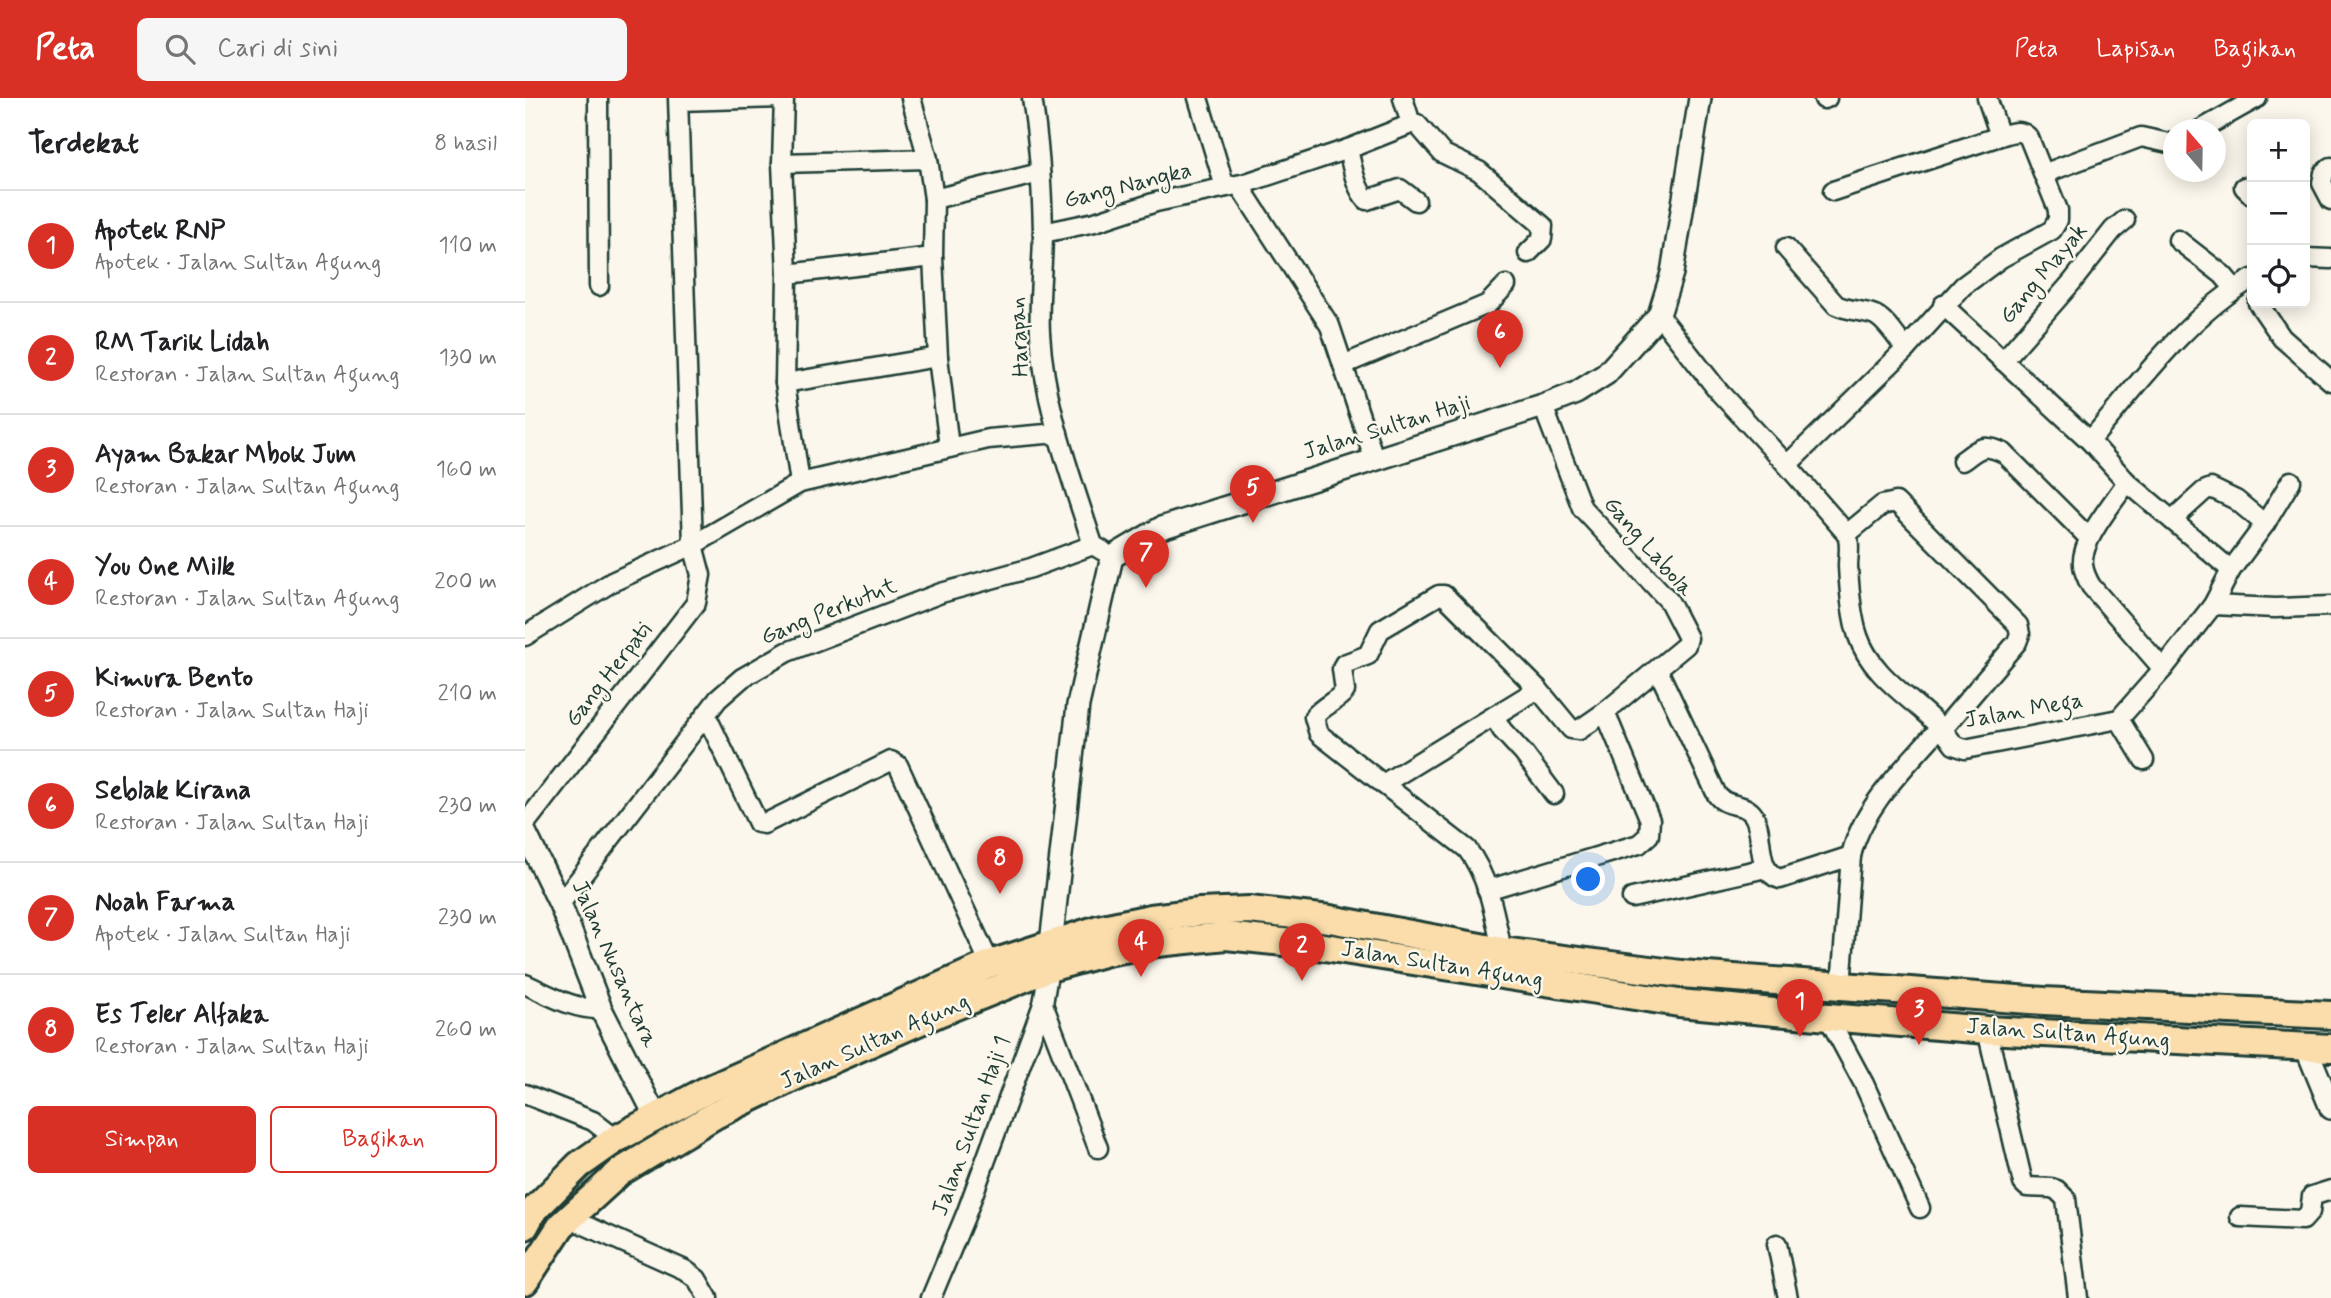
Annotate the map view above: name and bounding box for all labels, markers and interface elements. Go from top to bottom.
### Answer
search box [137,18,627,81]
text: Peta [35,27,95,71]
icon: search [161,30,199,68]
text: Cari di sini [217,32,338,66]
text: Peta [2015,34,2058,65]
text: Lapisan [2096,34,2175,65]
text: Bagikan [2213,34,2296,65]
north arrow [2163,119,2226,182]
map controls [2247,119,2310,308]
button: + [2247,119,2310,182]
text: Terdekat [28,124,139,163]
text: 8 hasil [434,129,497,159]
street label: Gang Nangka [1061,156,1195,218]
button: − [2247,182,2310,245]
text: Apotek RNP [95,214,225,248]
street label: Gang Mayak [1993,217,2096,332]
text: 1 [46,231,56,261]
text: 110 m [438,231,497,261]
button: locate [2247,245,2310,308]
text: Apotek · Jalan Sultan Agung [95,248,381,278]
street label: Harapan [1003,296,1037,378]
pin: 6 [1477,310,1523,368]
text: RM Tarik Lidah [95,326,270,360]
text: 2 [45,343,57,373]
text: 130 m [439,343,497,373]
text: Restoran · Jalan Sultan Agung [95,360,400,390]
street label: Jalan Sultan Haji [1300,388,1474,468]
text: Ayam Bakar Mbok Jum [95,438,356,472]
text: 3 [46,455,56,485]
text: 160 m [436,455,497,485]
pin: 5 [1230,465,1276,523]
text: Restoran · Jalan Sultan Agung [95,472,400,502]
street label: Gang Labola [1595,490,1700,605]
pin: 7 [1123,530,1169,588]
text: You One Milk [95,550,235,584]
text: 4 [44,567,58,597]
text: 200 m [434,567,497,597]
street label: Gang Perkutut [757,571,903,655]
text: Restoran · Jalan Sultan Agung [95,584,400,614]
street label: Gang Herpati [559,616,661,735]
text: Kimura Bento [95,662,253,696]
text: 5 [44,679,58,709]
text: 210 m [437,679,497,709]
street label: Jalan Mega [1962,686,2086,738]
text: Restoran · Jalan Sultan Haji [95,696,369,726]
text: Seblak Kirana [95,774,251,808]
text: 6 [45,791,57,821]
text: 230 m [438,791,497,821]
text: Restoran · Jalan Sultan Haji [95,808,369,838]
pin: 8 [977,836,1023,894]
your location [1571,862,1605,896]
street label: Jalan Nusantara [564,876,664,1053]
text: Noah Farma [95,886,235,920]
text: 7 [44,903,58,933]
text: 230 m [438,903,497,933]
pin: 4 [1118,919,1164,977]
text: Apotek · Jalan Sultan Haji [95,920,350,950]
pin: 2 [1279,923,1325,981]
street label: Jalan Sultan Agung [1339,934,1545,998]
pin: 1 [1777,979,1823,1037]
street label: Jalan Sultan Agung [776,987,975,1099]
pin: 3 [1896,987,1942,1045]
text: Es Teler Alfaka [95,998,268,1032]
street label: Jalan Sultan Agung [1965,1012,2171,1058]
text: 8 [45,1015,57,1045]
text: 260 m [435,1015,497,1045]
text: Restoran · Jalan Sultan Haji [95,1032,369,1062]
street label: Jalan Sultan Haji 1 [925,1032,1019,1220]
button: Simpan [28,1106,256,1173]
button: Bagikan [270,1106,497,1173]

